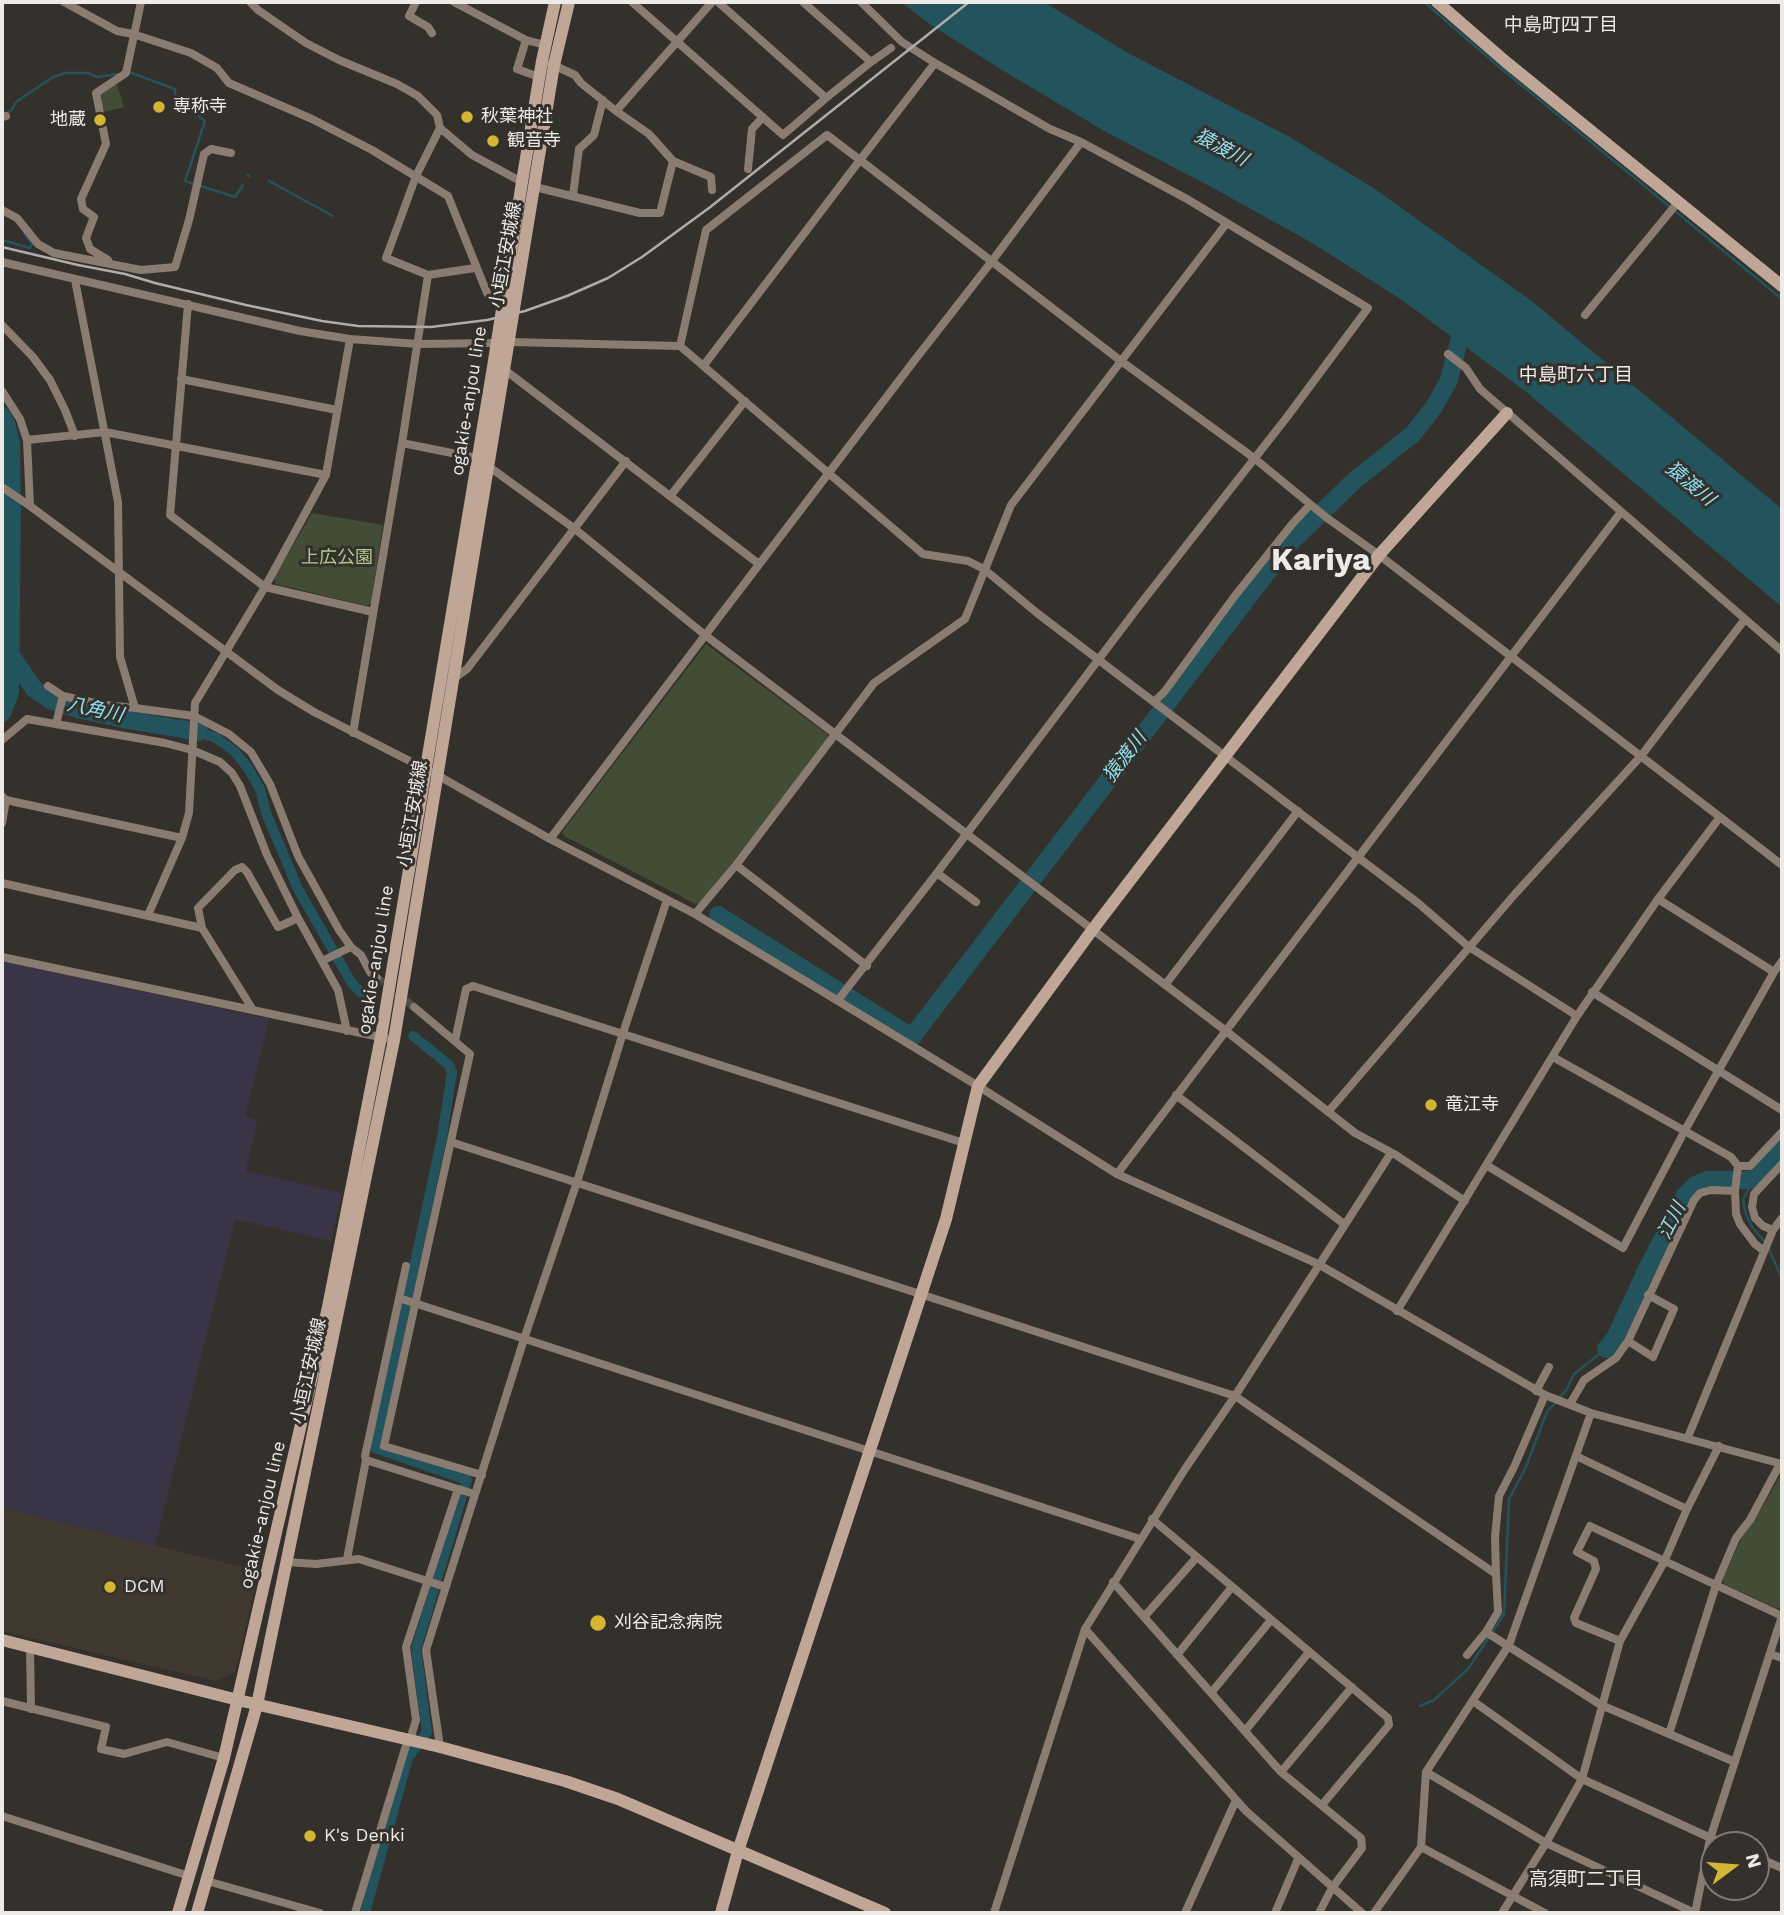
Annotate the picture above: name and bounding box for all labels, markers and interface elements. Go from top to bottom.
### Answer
district label: 中島町四丁目 [1504,14,1618,36]
place label: 専称寺 [173,96,227,118]
marker: 専称寺 [151,99,167,115]
place label: 秋葉神社 [481,106,553,128]
place label: 地蔵 [50,109,86,131]
marker: 秋葉神社 [459,109,475,125]
marker: 地蔵 [92,112,108,128]
water label: 猿渡川 [1190,125,1252,171]
place label: 観音寺 [507,130,561,152]
marker: 観音寺 [485,133,501,149]
street label: 小垣江安城線 [486,200,526,310]
street label: ogakie-anjou line [447,325,491,477]
district label: 中島町六丁目 [1519,364,1633,386]
water label: 猿渡川 [1661,457,1719,511]
district label: Kariya [1271,542,1371,580]
park label: 上広公園 [301,547,373,569]
water label: 八角川 [65,693,125,727]
water label: 猿渡川 [1099,727,1151,787]
street label: 小垣江安城線 [394,759,432,869]
street label: ogakie-anjou line [354,884,398,1036]
place label: 竜江寺 [1445,1094,1499,1116]
marker: 竜江寺 [1423,1097,1439,1113]
water label: 江川 [1653,1199,1691,1243]
street label: 小垣江安城線 [287,1316,331,1426]
street label: ogakie-anjou line [235,1439,291,1591]
place label: DCM [124,1576,165,1598]
marker: DCM [102,1579,118,1595]
place label: 刈谷記念病院 [614,1612,722,1634]
marker: 刈谷記念病院 [588,1613,608,1633]
place label: K's Denki [324,1825,405,1847]
marker: K's Denki [302,1828,318,1844]
north arrow [1700,1831,1770,1901]
text: N [1741,1851,1767,1871]
district label: 高須町二丁目 [1529,1868,1643,1890]

